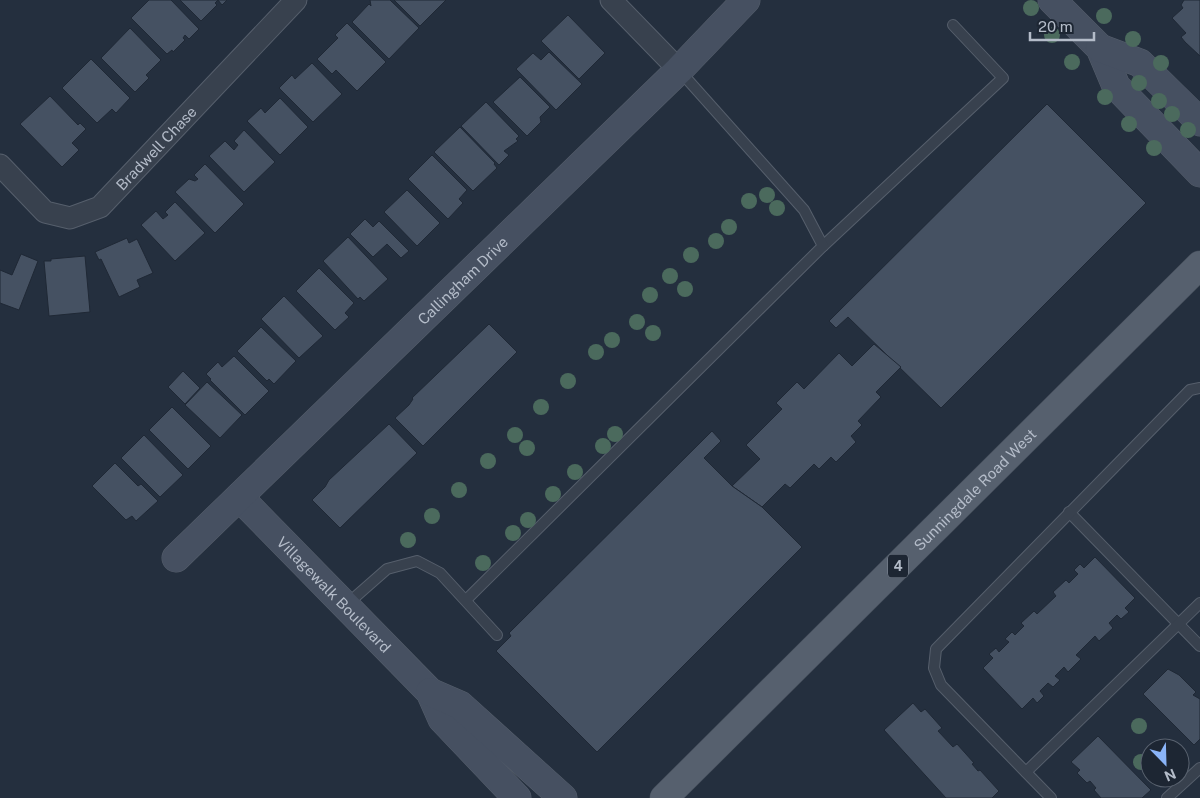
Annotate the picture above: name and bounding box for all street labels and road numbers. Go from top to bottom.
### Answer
street label: Bradwell Chase [112,103,199,193]
street label: Callingham Drive [414,233,511,328]
street label: Sunningdale Road West [910,425,1039,554]
street label: Villagewalk Boulevard [274,533,395,656]
road number: 4 [888,554,908,578]

